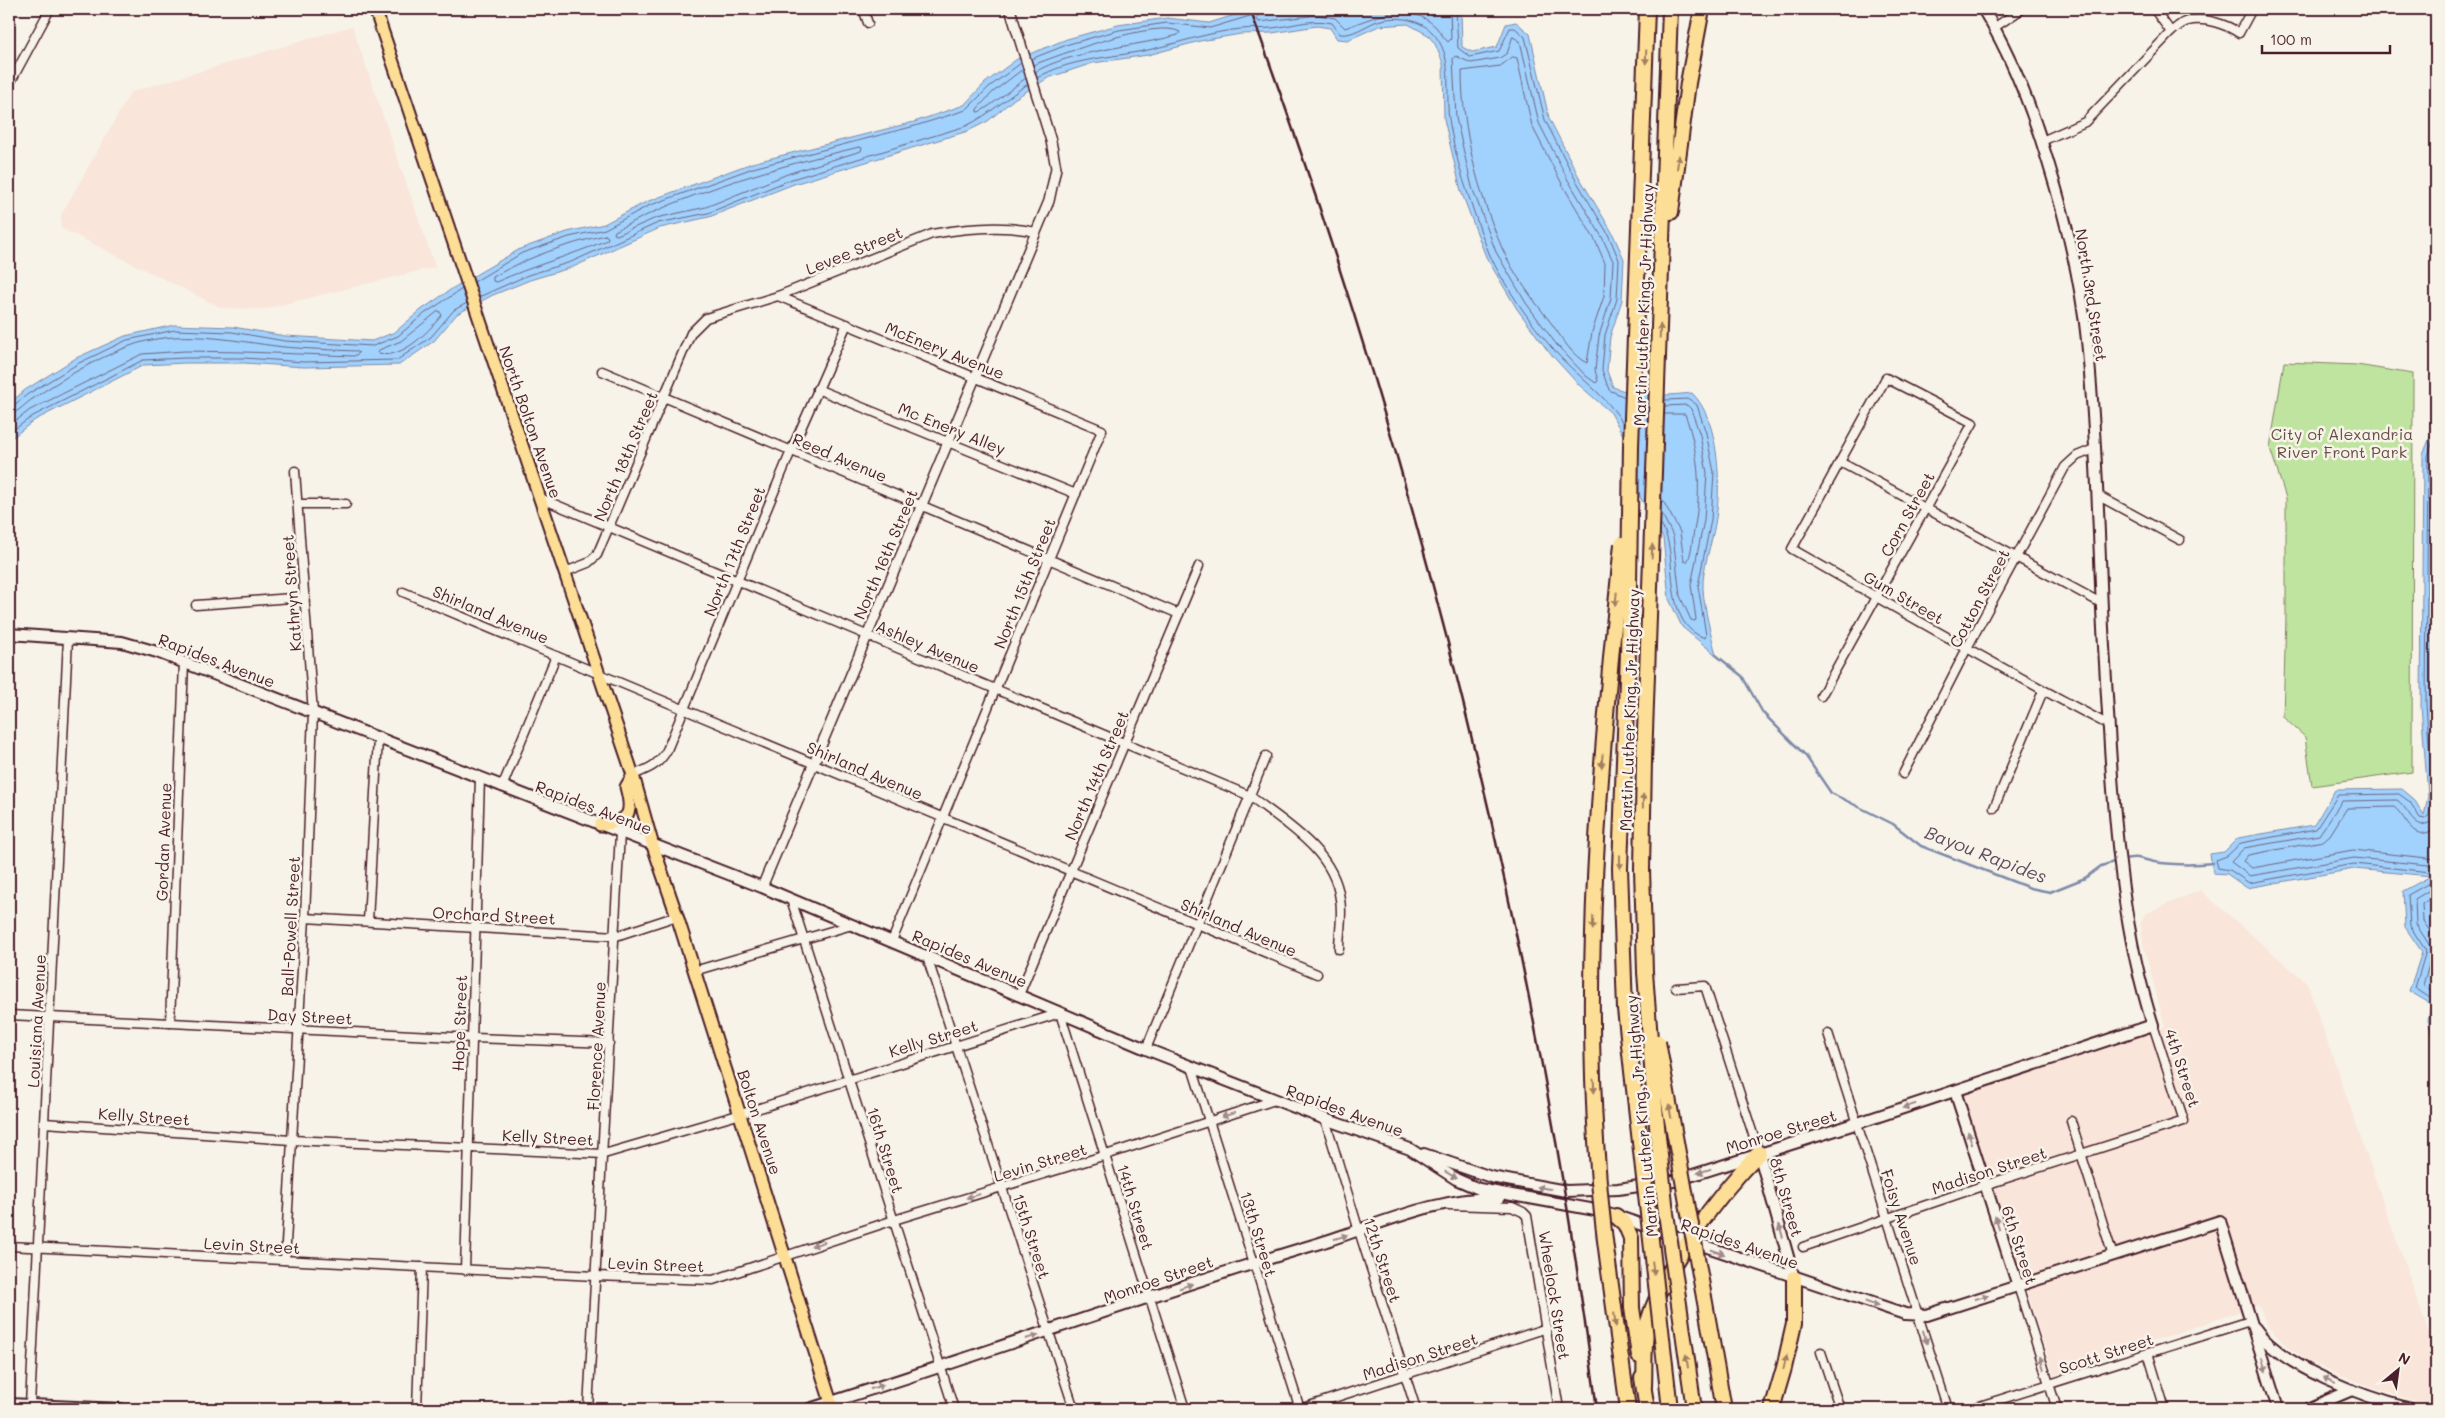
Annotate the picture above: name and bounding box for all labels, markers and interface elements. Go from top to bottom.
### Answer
scale bar [2262,22,2390,54]
text: 100 m [2270,29,2312,49]
one-way arrow [1641,50,1649,66]
one-way arrow [1674,153,1682,169]
street label: Martin Luther King, Jr Highway [1628,183,1658,427]
street label: Levee Street [802,221,906,279]
street label: North 3rd Street [2071,227,2113,363]
street label: McEnery Avenue [882,316,1008,384]
one-way arrow [1656,322,1664,338]
street label: North Bolton Avenue [495,343,567,501]
street label: North 18th Street [588,388,662,524]
street label: Mc Enery Alley [895,397,1009,459]
park label: City of Alexandria River Front Park [2271,423,2413,462]
street label: Reed Avenue [790,428,890,486]
street label: Corn Street [1875,468,1939,560]
street label: North 17th Street [698,483,770,619]
street label: North 16th Street [848,486,922,622]
street label: North 15th Street [988,515,1060,651]
street label: Kathryn Street [276,534,306,652]
one-way arrow [1648,543,1656,559]
street label: Cotton Street [1944,545,2014,651]
street label: Gum Street [1860,566,1948,628]
street label: Shirland Avenue [430,580,552,648]
street label: Martin Luther King, Jr Highway [1614,588,1644,832]
one-way arrow [1612,591,1620,607]
street label: Ashley Avenue [873,615,983,677]
street label: Rapides Avenue [156,628,278,692]
street label: North 14th Street [1059,707,1133,843]
street label: Shirland Avenue [804,736,926,804]
one-way arrow [1598,753,1606,769]
street label: Rapides Avenue [533,775,655,839]
street label: Gordan Avenue [150,782,176,902]
one-way arrow [1639,793,1647,809]
water label: Bayou Rapides [1922,820,2050,888]
one-way arrow [1616,854,1624,870]
street label: Ball-Powell Street [276,855,304,997]
street label: Shirland Avenue [1178,893,1300,961]
street label: Orchard Street [432,901,556,929]
one-way arrow [1589,916,1597,932]
street label: Rapides Avenue [909,924,1031,992]
street label: Louisiana Avenue [22,954,50,1088]
street label: Hope Street [447,974,471,1072]
street label: Florence Avenue [582,981,610,1111]
street label: Martin Luther King, Jr Highway [1620,994,1662,1238]
street label: Day Street [267,1003,353,1029]
street label: Kelly Street [886,1015,980,1061]
street label: 4th Street [2160,1026,2206,1110]
street label: Bolton Avenue [733,1067,787,1177]
one-way arrow [1590,1078,1598,1094]
street label: Rapides Avenue [1283,1079,1407,1141]
street label: Kelly Street [97,1102,191,1130]
one-way arrow [1666,1103,1674,1119]
one-way arrow [1901,1103,1916,1111]
street label: 16th Street [863,1104,909,1196]
street label: Monroe Street [1723,1104,1839,1158]
one-way arrow [1221,1112,1236,1119]
street label: Kelly Street [501,1124,595,1150]
one-way arrow [1966,1131,1973,1146]
street label: Levin Street [991,1138,1089,1186]
street label: Madison Street [1929,1141,2049,1199]
street label: 8th Street [1766,1155,1808,1239]
street label: 14th Street [1113,1162,1159,1252]
street label: Foisy Avenue [1877,1166,1927,1268]
one-way arrow [1696,1168,1711,1176]
one-way arrow [1444,1171,1457,1180]
one-way arrow [1535,1183,1551,1191]
street label: 13th Street [1236,1189,1282,1279]
street label: 15th Street [1008,1191,1056,1281]
one-way arrow [966,1193,981,1201]
street label: 6th Street [1997,1203,2043,1287]
street label: Rapides Avenue [1678,1213,1802,1273]
street label: 12th Street [1359,1215,1407,1305]
one-way arrow [1993,1215,2001,1230]
one-way arrow [1776,1223,1784,1238]
street label: Wheelock Street [1534,1229,1576,1361]
street label: Levin Street [203,1232,301,1258]
one-way arrow [1334,1232,1349,1240]
one-way arrow [811,1241,826,1248]
one-way arrow [1711,1248,1726,1256]
street label: Monroe Street [1100,1250,1216,1308]
street label: Levin Street [607,1252,705,1276]
one-way arrow [1649,1260,1657,1276]
one-way arrow [1179,1282,1194,1290]
one-way arrow [1975,1293,1990,1301]
one-way arrow [1865,1300,1880,1308]
one-way arrow [1611,1312,1619,1328]
street label: Madison Street [1360,1327,1480,1385]
street label: Scott Street [2056,1328,2156,1378]
one-way arrow [1922,1329,1930,1344]
one-way arrow [1024,1332,1039,1340]
north arrow [2372,1346,2422,1396]
text: N [2395,1347,2414,1369]
one-way arrow [1683,1353,1691,1369]
one-way arrow [1781,1355,1789,1370]
one-way arrow [2038,1355,2046,1370]
one-way arrow [2260,1358,2268,1373]
one-way arrow [2322,1375,2337,1384]
one-way arrow [870,1383,885,1390]

